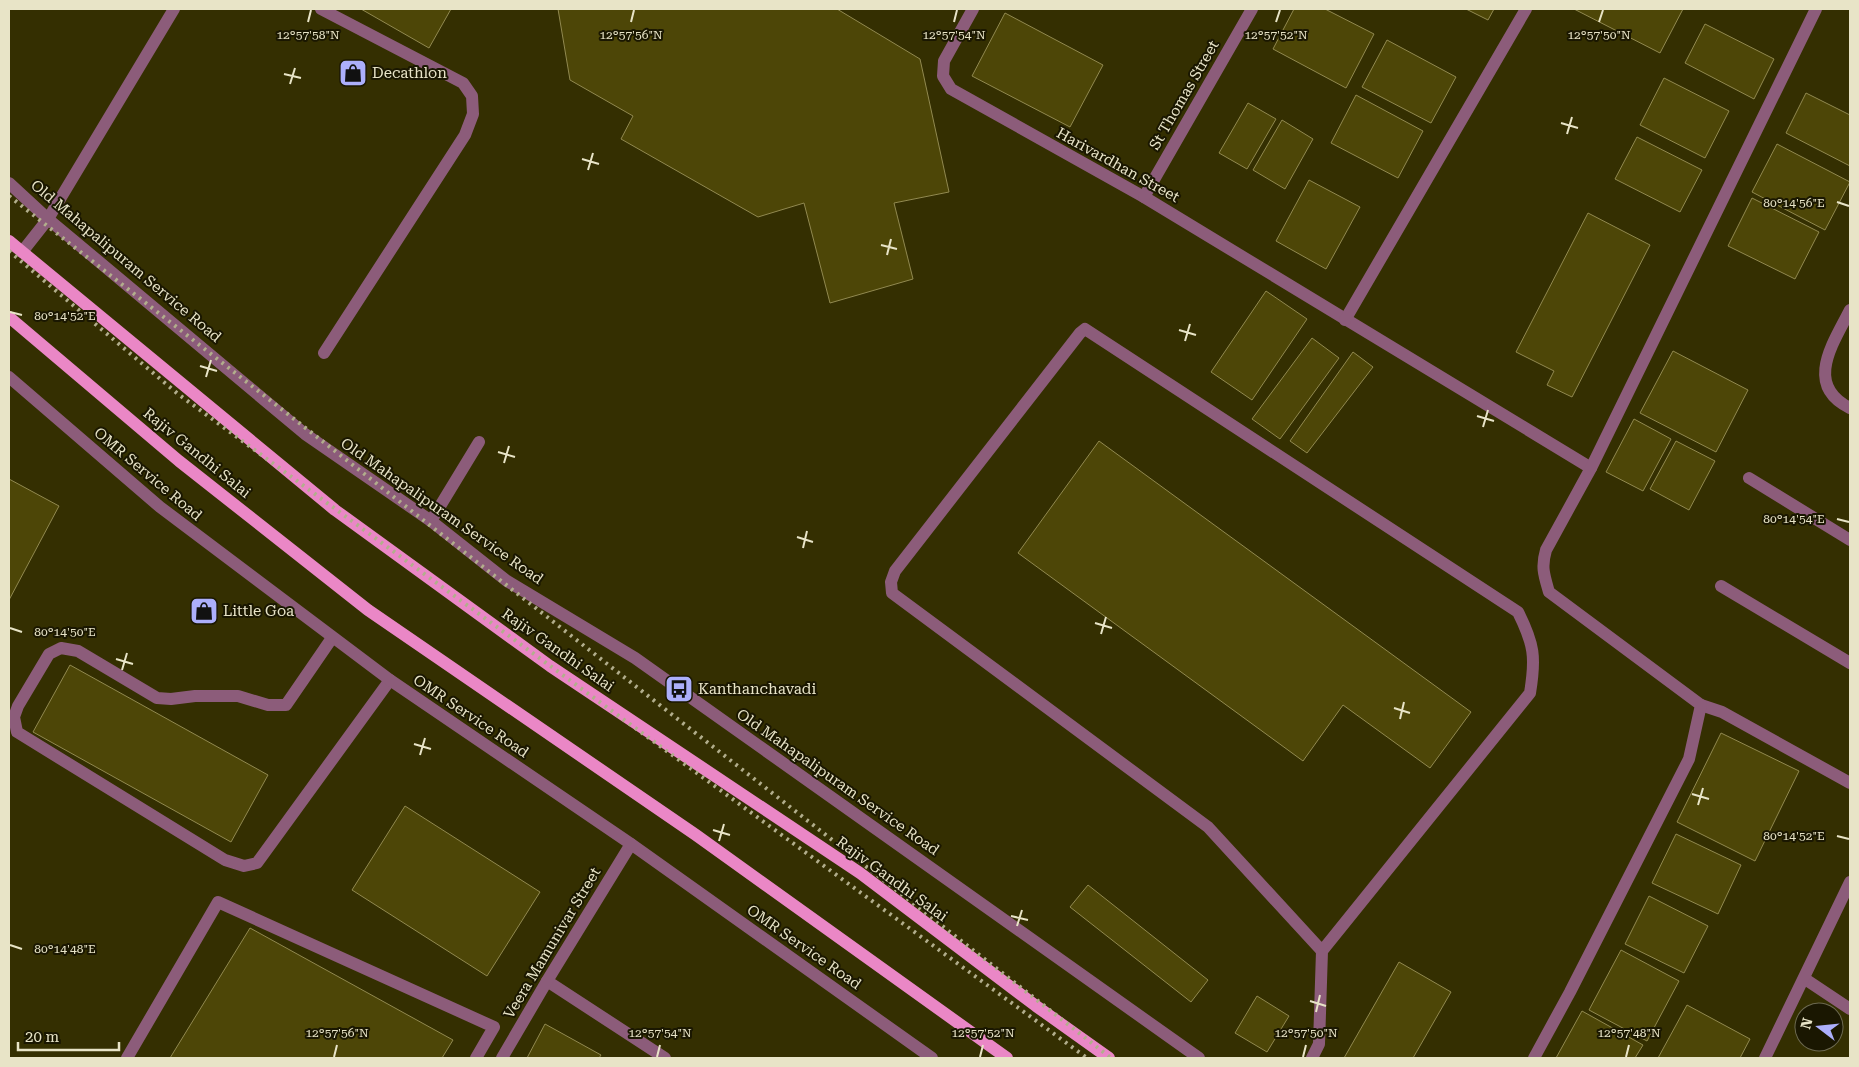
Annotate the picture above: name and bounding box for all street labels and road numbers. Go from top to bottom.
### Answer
street label: St Thomas Street [1145,37,1223,153]
street label: Harivardhan Street [1053,124,1183,206]
street label: Old Mahapalipuram Service Road [27,176,225,346]
street label: Rajiv Gandhi Salai [140,404,254,502]
street label: OMR Service Road [90,424,206,525]
street label: Old Mahapalipuram Service Road [337,434,547,588]
street label: Rajiv Gandhi Salai [498,605,618,696]
street label: OMR Service Road [410,671,532,762]
street label: Old Mahapalipuram Service Road [733,705,943,859]
street label: Rajiv Gandhi Salai [833,833,951,925]
street label: Veera Mamunivar Street [500,864,605,1022]
street label: OMR Service Road [743,901,865,993]

